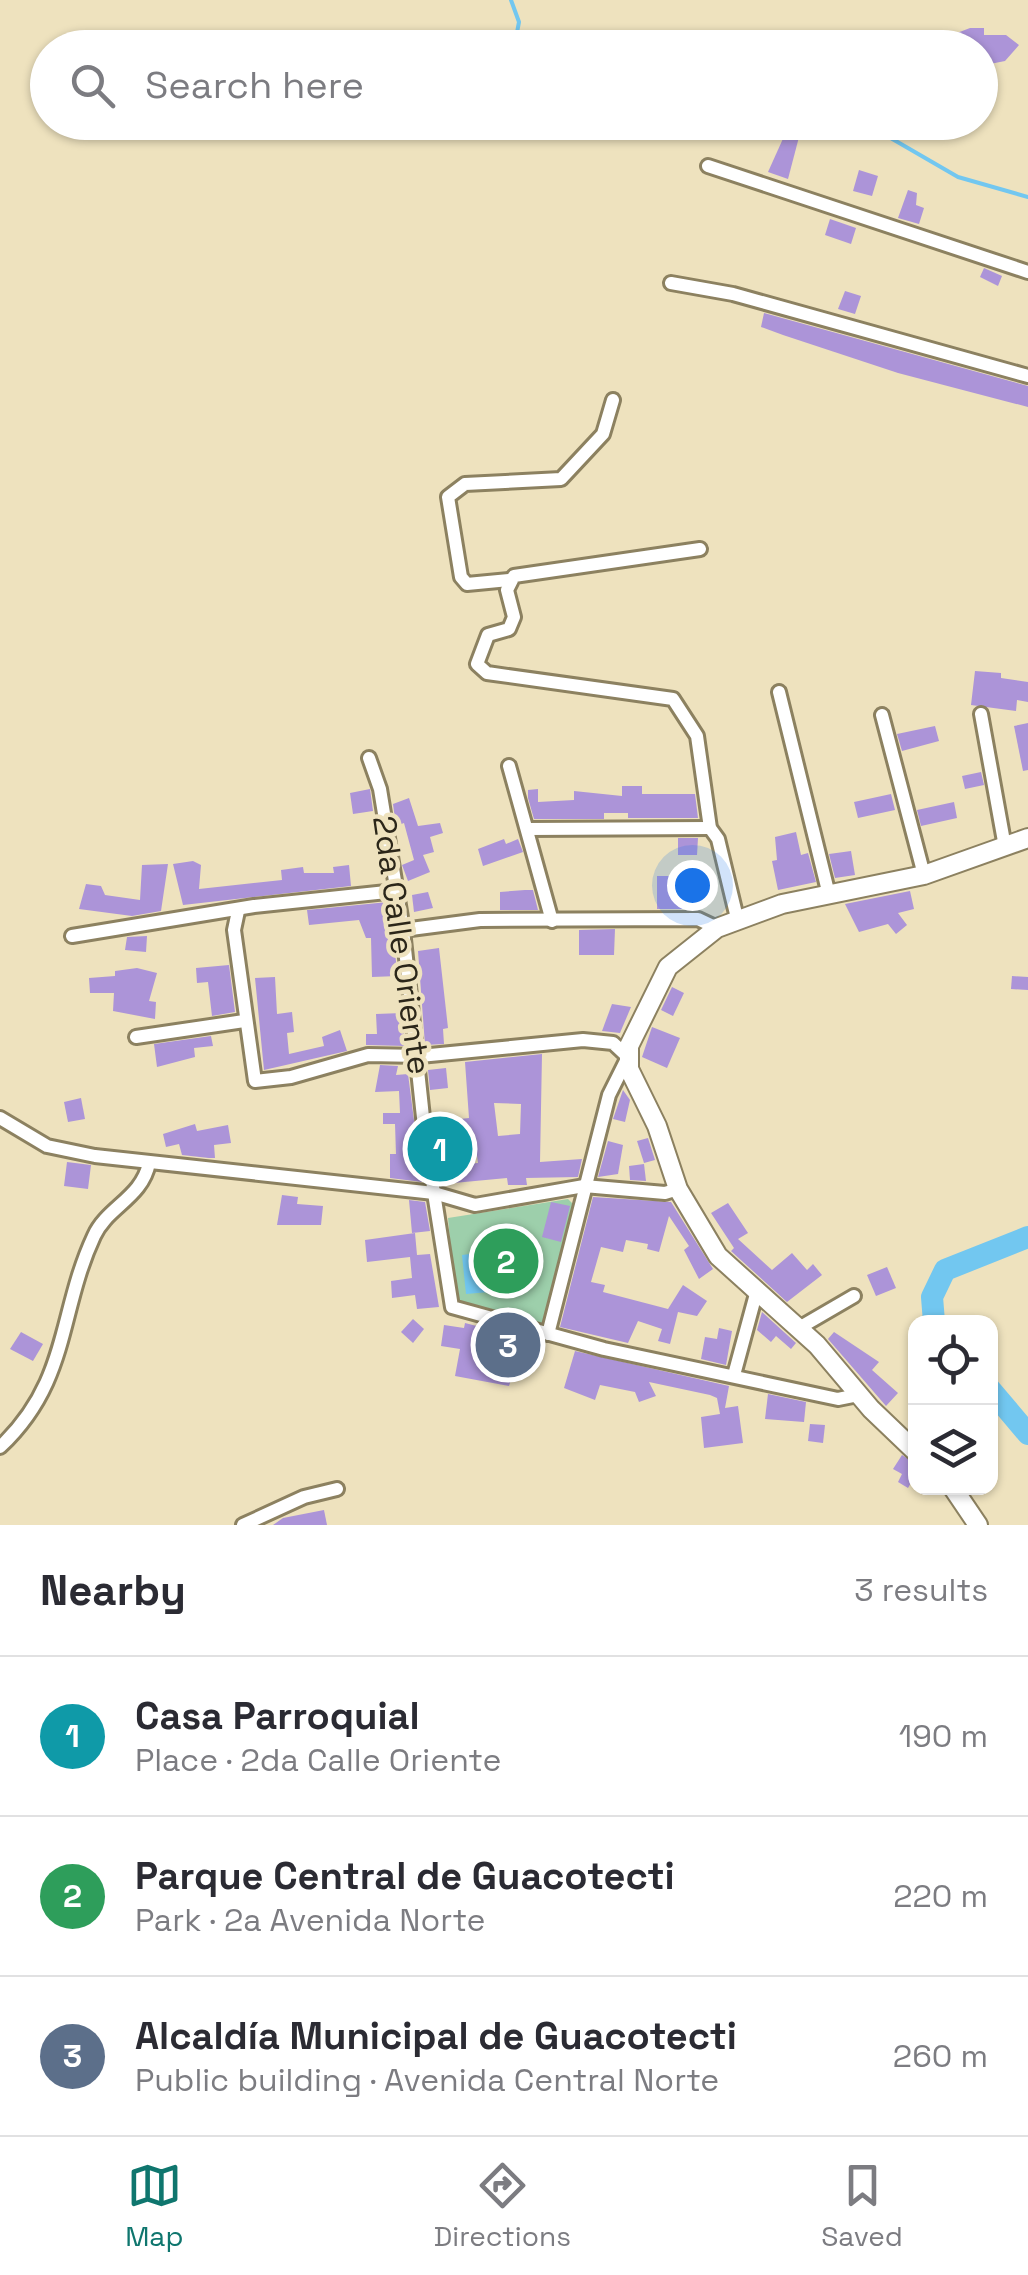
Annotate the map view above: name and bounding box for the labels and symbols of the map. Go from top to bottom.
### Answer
street label: 2da Calle Oriente [364,813,440,1077]
your location [667,860,718,911]
pin: 1 [408,1112,472,1186]
pin: 2 [474,1224,538,1298]
pin: 3 [476,1308,540,1382]

